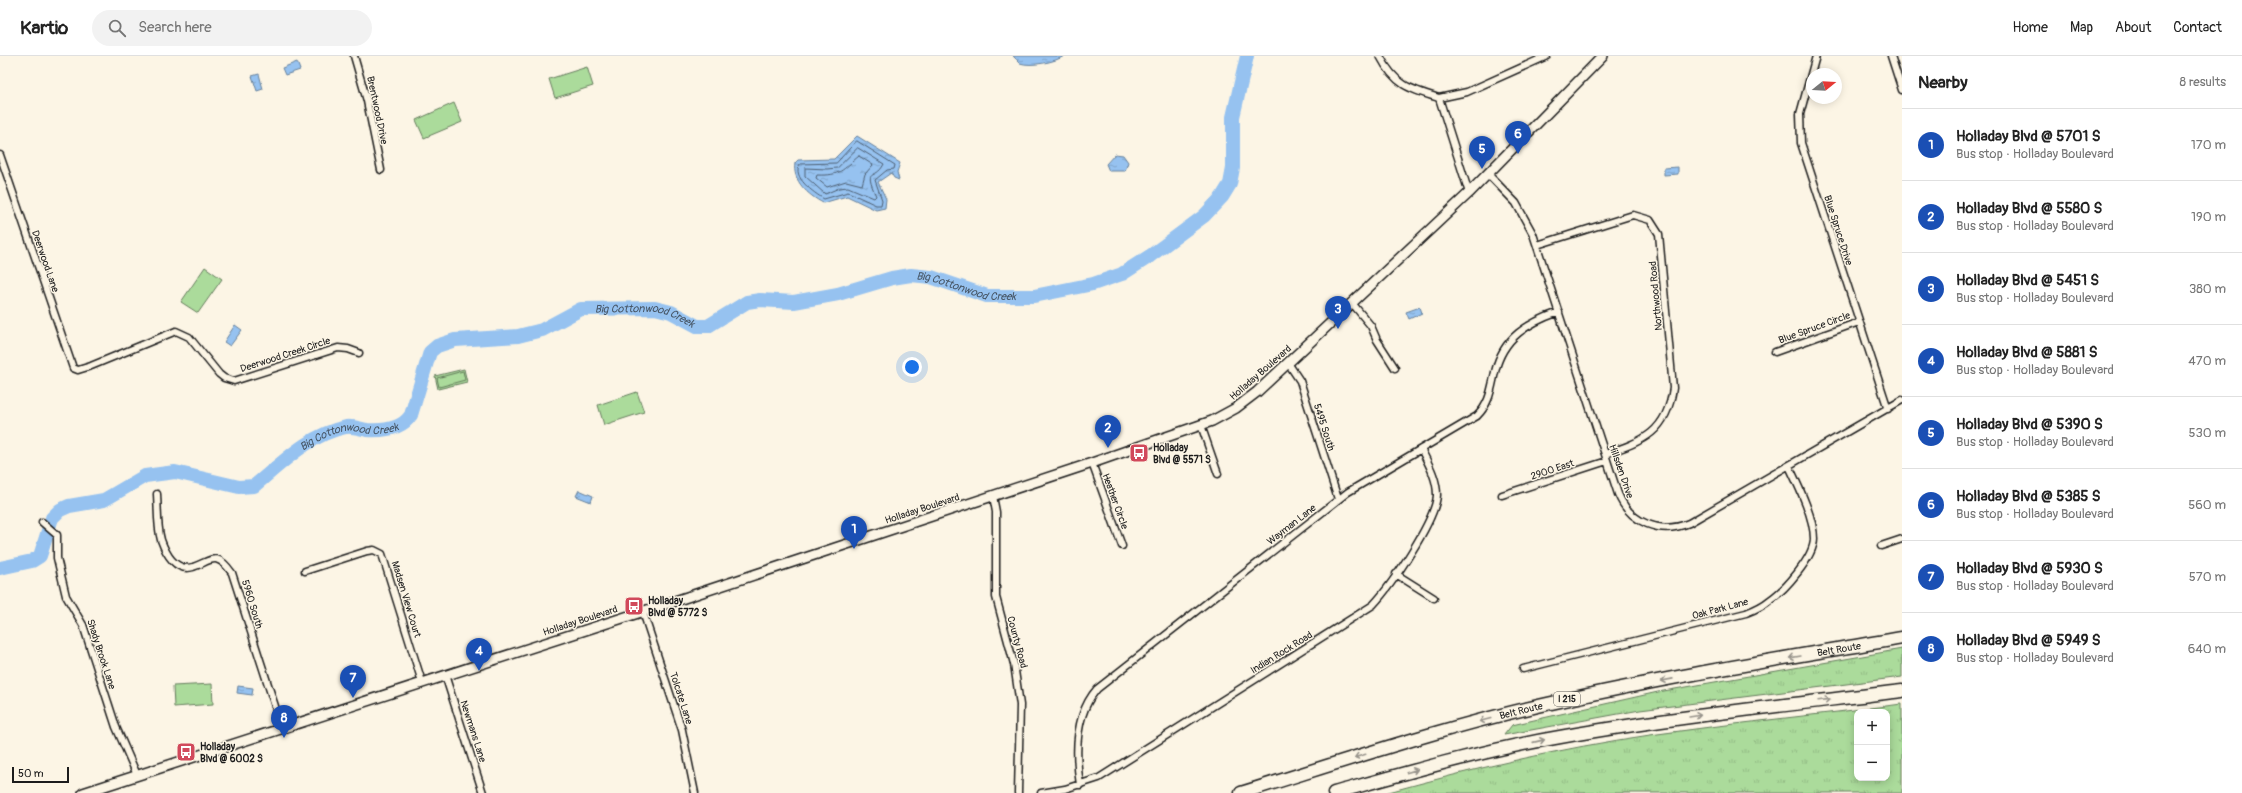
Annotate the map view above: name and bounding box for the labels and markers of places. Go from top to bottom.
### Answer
pin: 6 [1505,121,1531,154]
pin: 5 [1469,136,1495,169]
pin: 3 [1325,296,1351,329]
pin: 2 [1095,415,1121,448]
bus stop icon: Holladay Blvd @ 5571 S [1128,442,1150,464]
place label: Holladay Blvd @ 5571 S [1153,442,1211,466]
pin: 1 [841,516,867,549]
bus stop icon: Holladay Blvd @ 5772 S [623,595,645,617]
place label: Holladay Blvd @ 5772 S [648,595,708,619]
pin: 4 [466,638,492,671]
pin: 7 [340,665,366,698]
pin: 8 [271,705,297,738]
bus stop icon: Holladay Blvd @ 6002 S [175,741,197,763]
place label: Holladay Blvd @ 6002 S [200,741,263,765]

